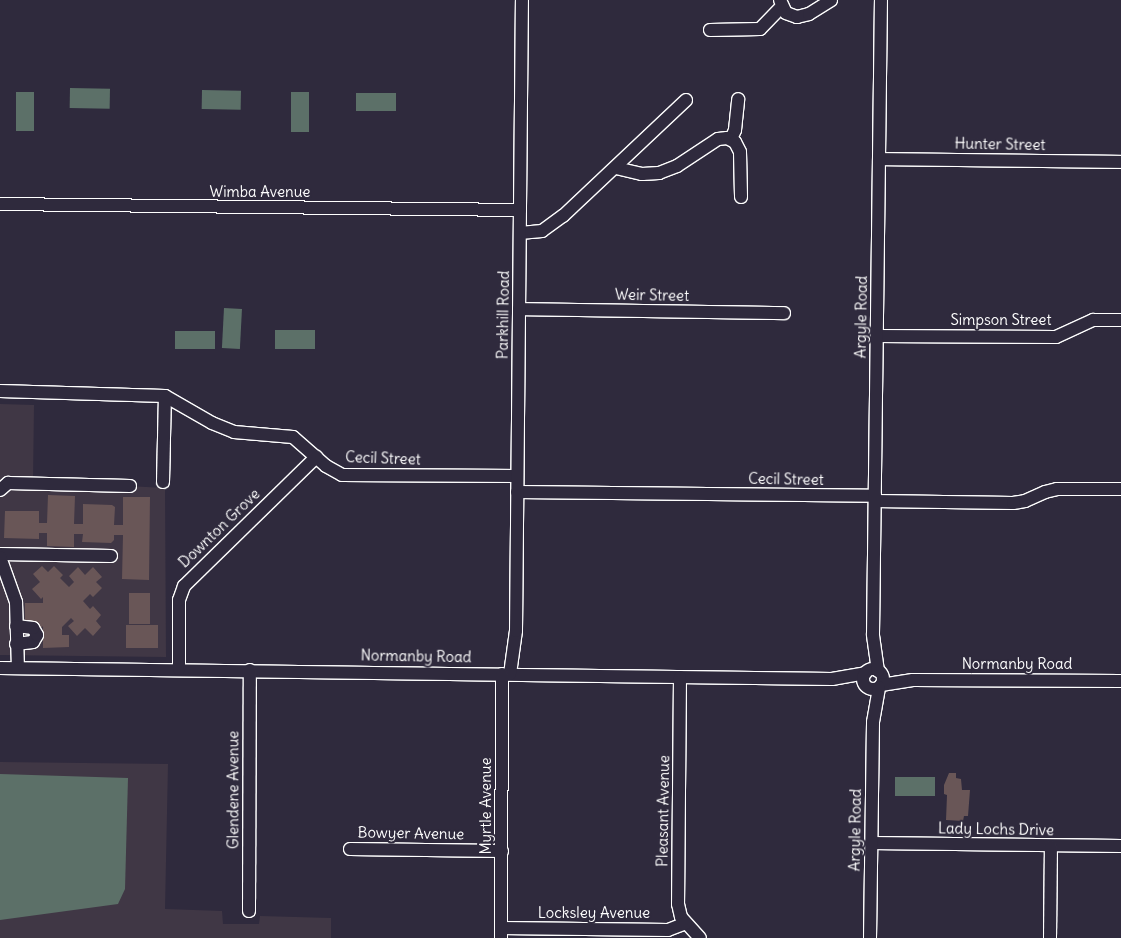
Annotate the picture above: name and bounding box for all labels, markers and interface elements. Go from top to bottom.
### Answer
street label: Hunter Street [954,134,1046,154]
street label: Wimba Avenue [210,183,310,201]
street label: Parkhill Road [493,271,513,359]
street label: Argyle Road [851,276,871,358]
street label: Weir Street [615,285,689,305]
street label: Simpson Street [951,311,1051,329]
street label: Cecil Street [345,448,421,468]
street label: Cecil Street [748,469,824,489]
street label: Downton Grove [175,485,263,571]
street label: Normanby Road [360,646,472,666]
street label: Normanby Road [962,655,1072,673]
street label: Glendene Avenue [224,731,242,849]
street label: Pleasant Avenue [653,755,673,867]
street label: Myrtle Avenue [477,757,495,855]
street label: Argyle Road [845,789,865,871]
street label: Lady Lochs Drive [938,819,1054,839]
street label: Bowyer Avenue [358,823,464,843]
street label: Locksley Avenue [538,904,650,922]

